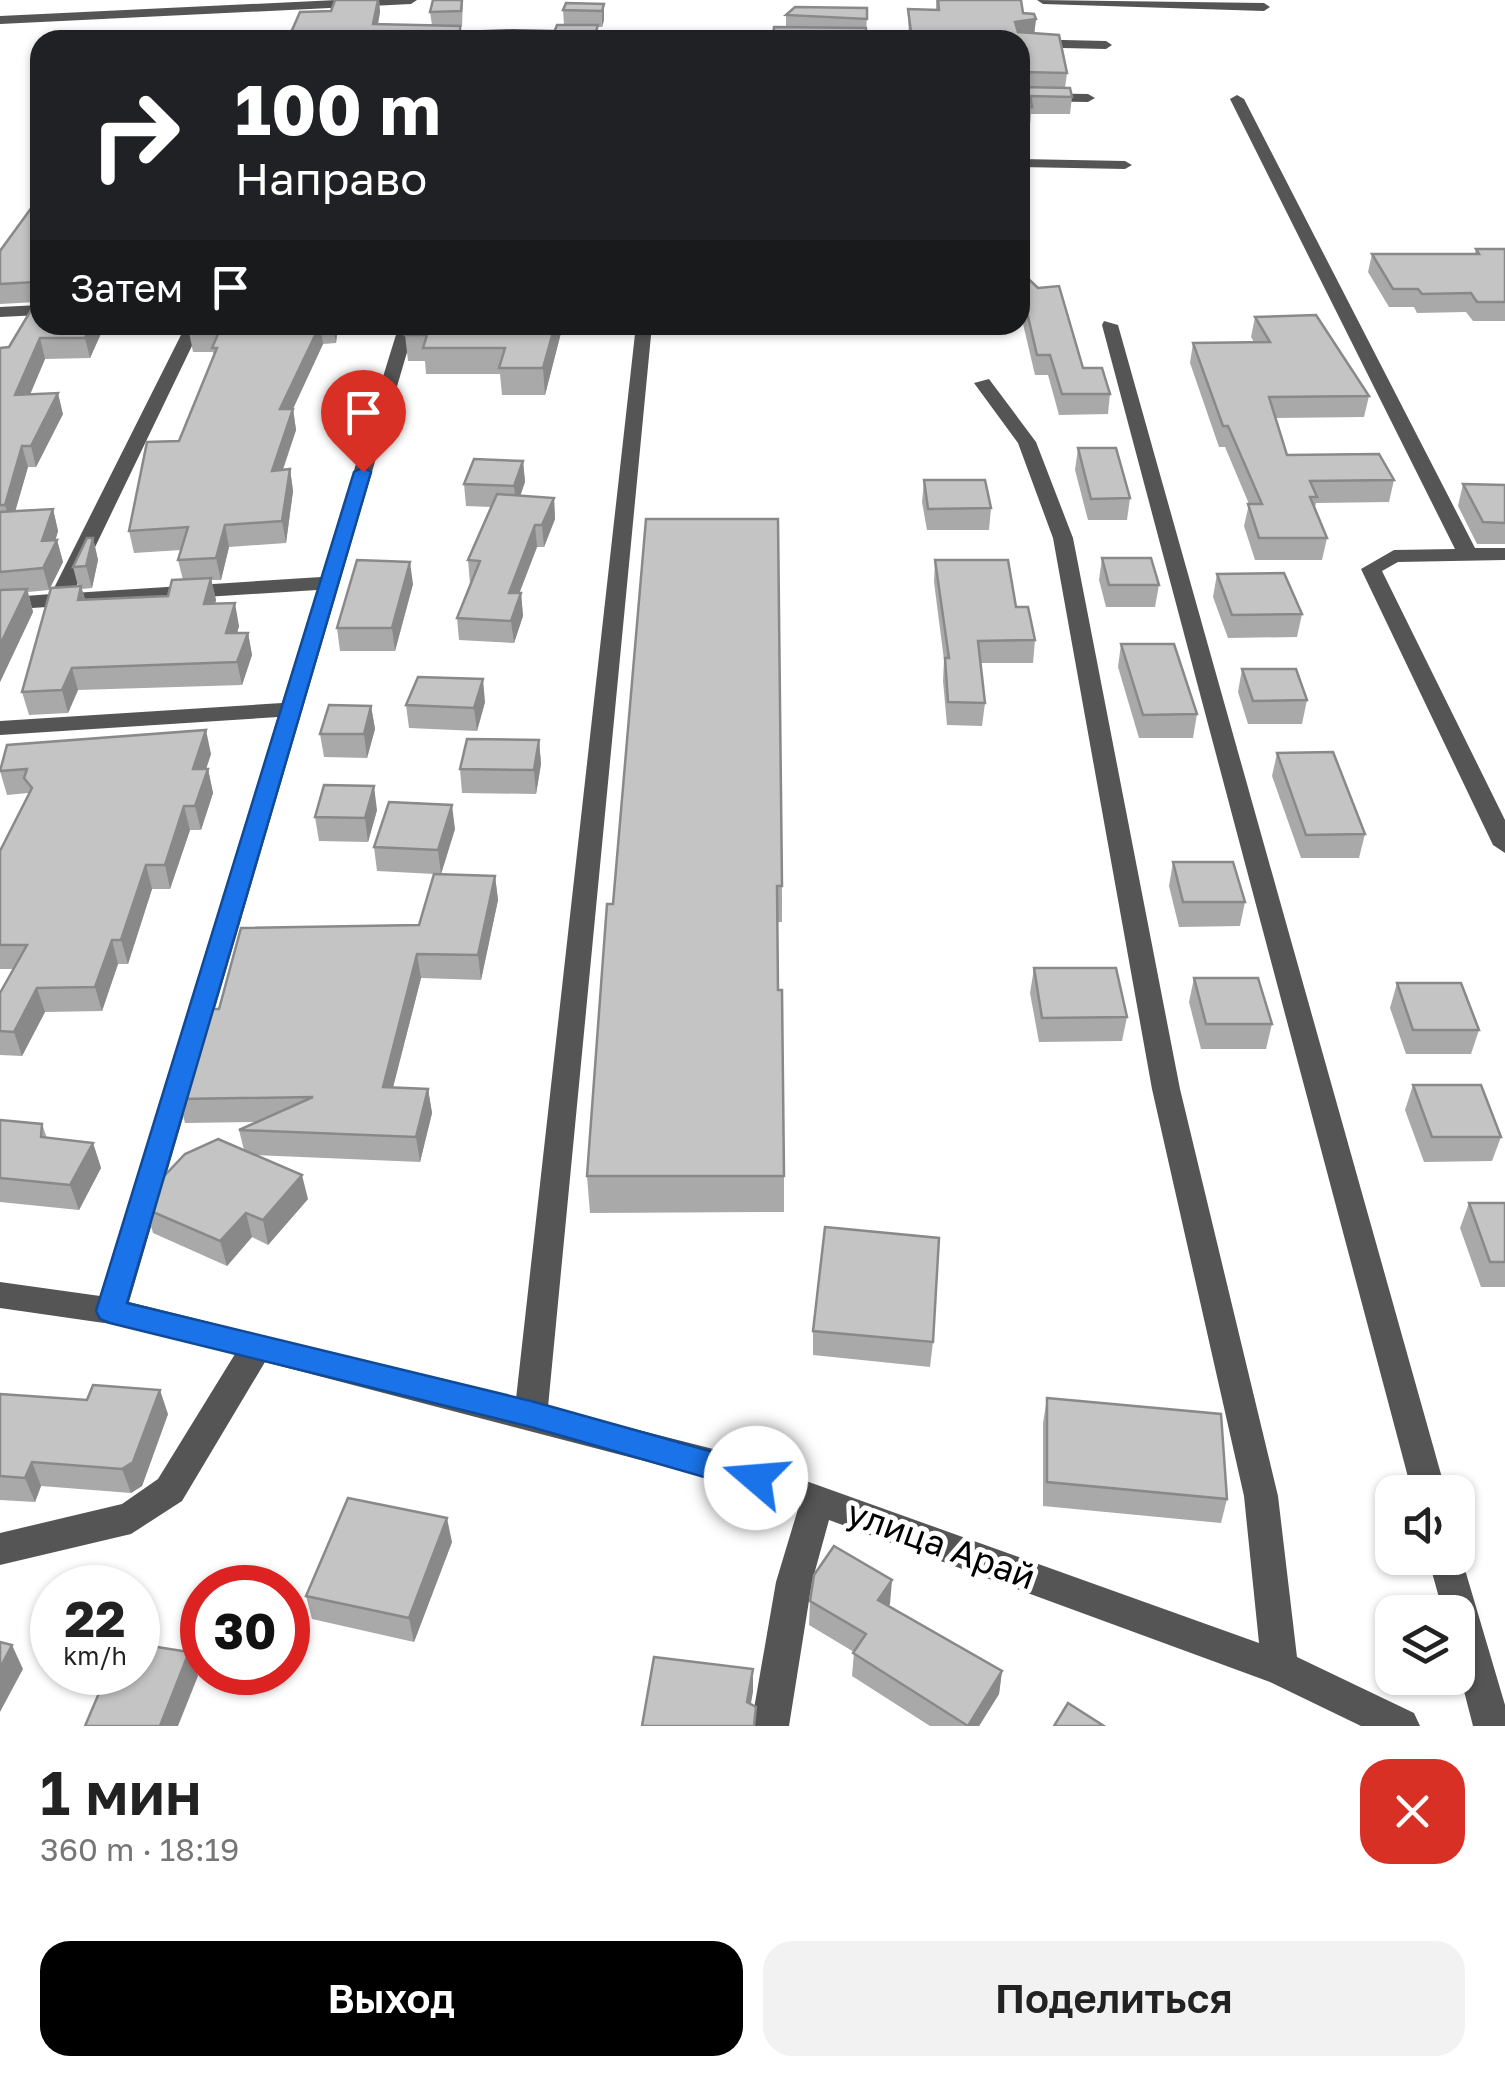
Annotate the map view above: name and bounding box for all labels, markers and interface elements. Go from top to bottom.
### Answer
text: 100 m [235,66,441,150]
icon: right [70,70,200,200]
text: Направо [235,151,427,205]
icon: arrive [203,260,258,315]
text: Затем [70,265,183,310]
pin [321,370,406,473]
icon: arrive [336,385,391,440]
position arrow [704,1426,808,1530]
map controls [1375,1475,1475,1695]
button: sound [1375,1475,1475,1575]
street label: улица Арай [841,1491,1041,1598]
speed limit sign: 30 [180,1565,310,1695]
text: 22 [64,1588,125,1648]
button: layers [1375,1595,1475,1695]
text: km/h [63,1640,127,1671]
text: 1 мин [40,1756,202,1828]
button: close [1360,1759,1465,1864]
text: 360 m · 18:19 [40,1830,239,1868]
button: Выход [40,1941,743,2056]
button: Поделиться [763,1941,1465,2056]

